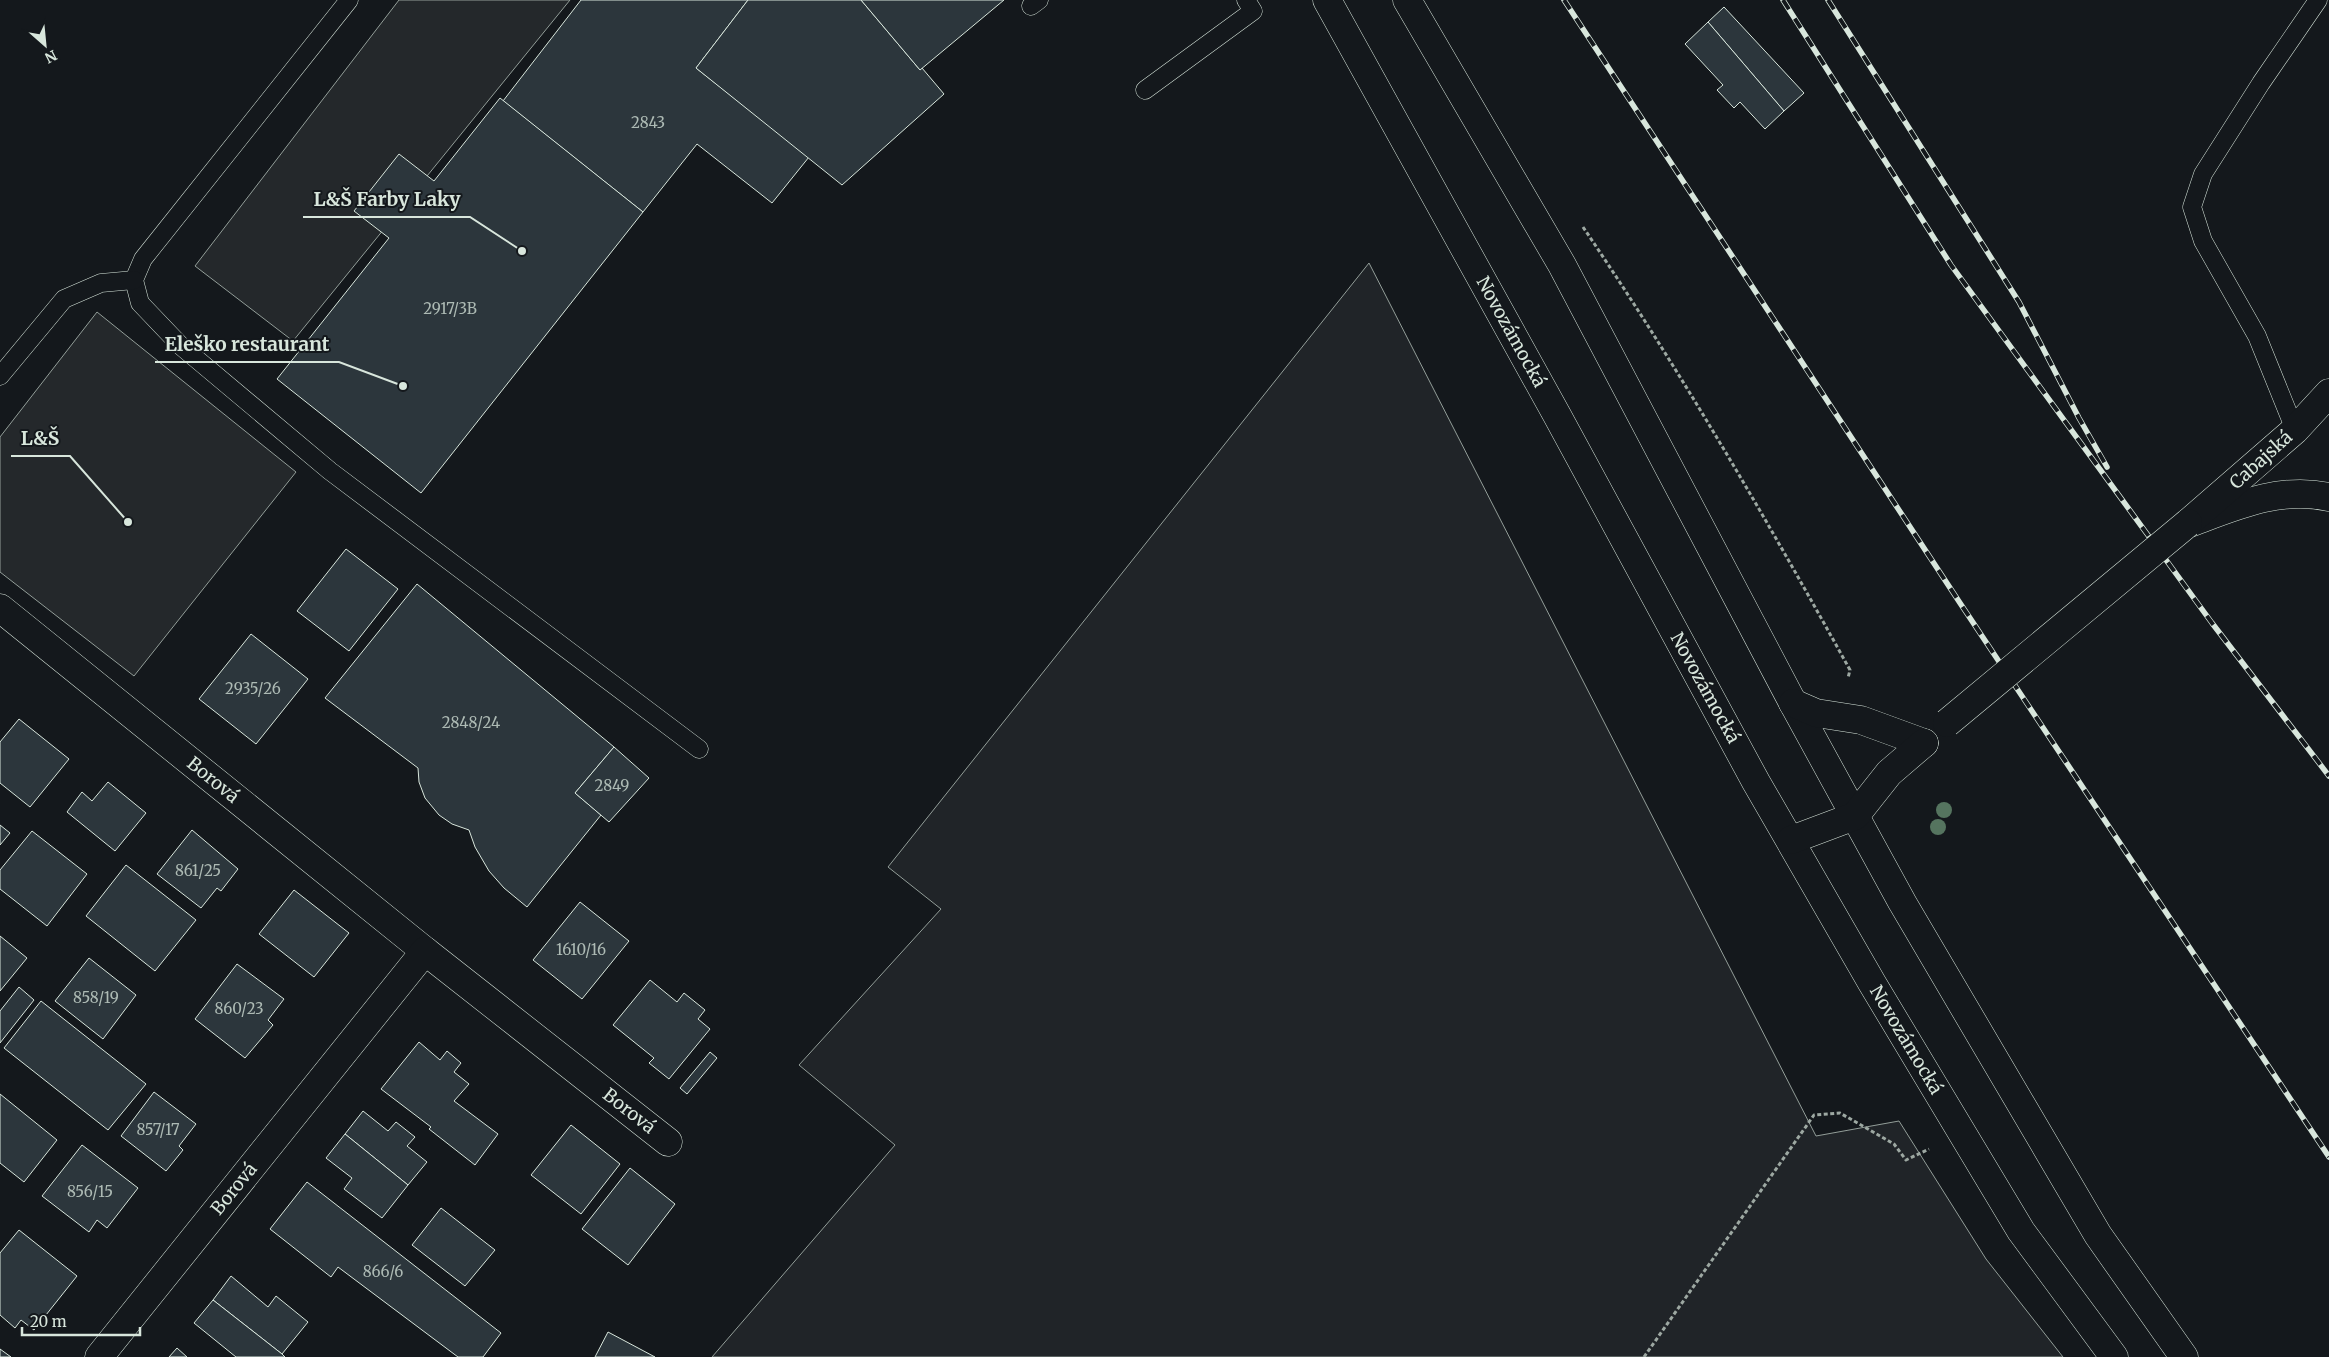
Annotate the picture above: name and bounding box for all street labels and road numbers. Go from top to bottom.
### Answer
street label: Novozámocká [1472,272,1552,391]
street label: Cabajská [2224,425,2297,494]
street label: Novozámocká [1666,628,1746,747]
street label: Borová [182,752,244,808]
street label: Novozámocká [1865,981,1948,1099]
street label: Borová [598,1083,661,1139]
street label: Borová [206,1158,262,1220]

